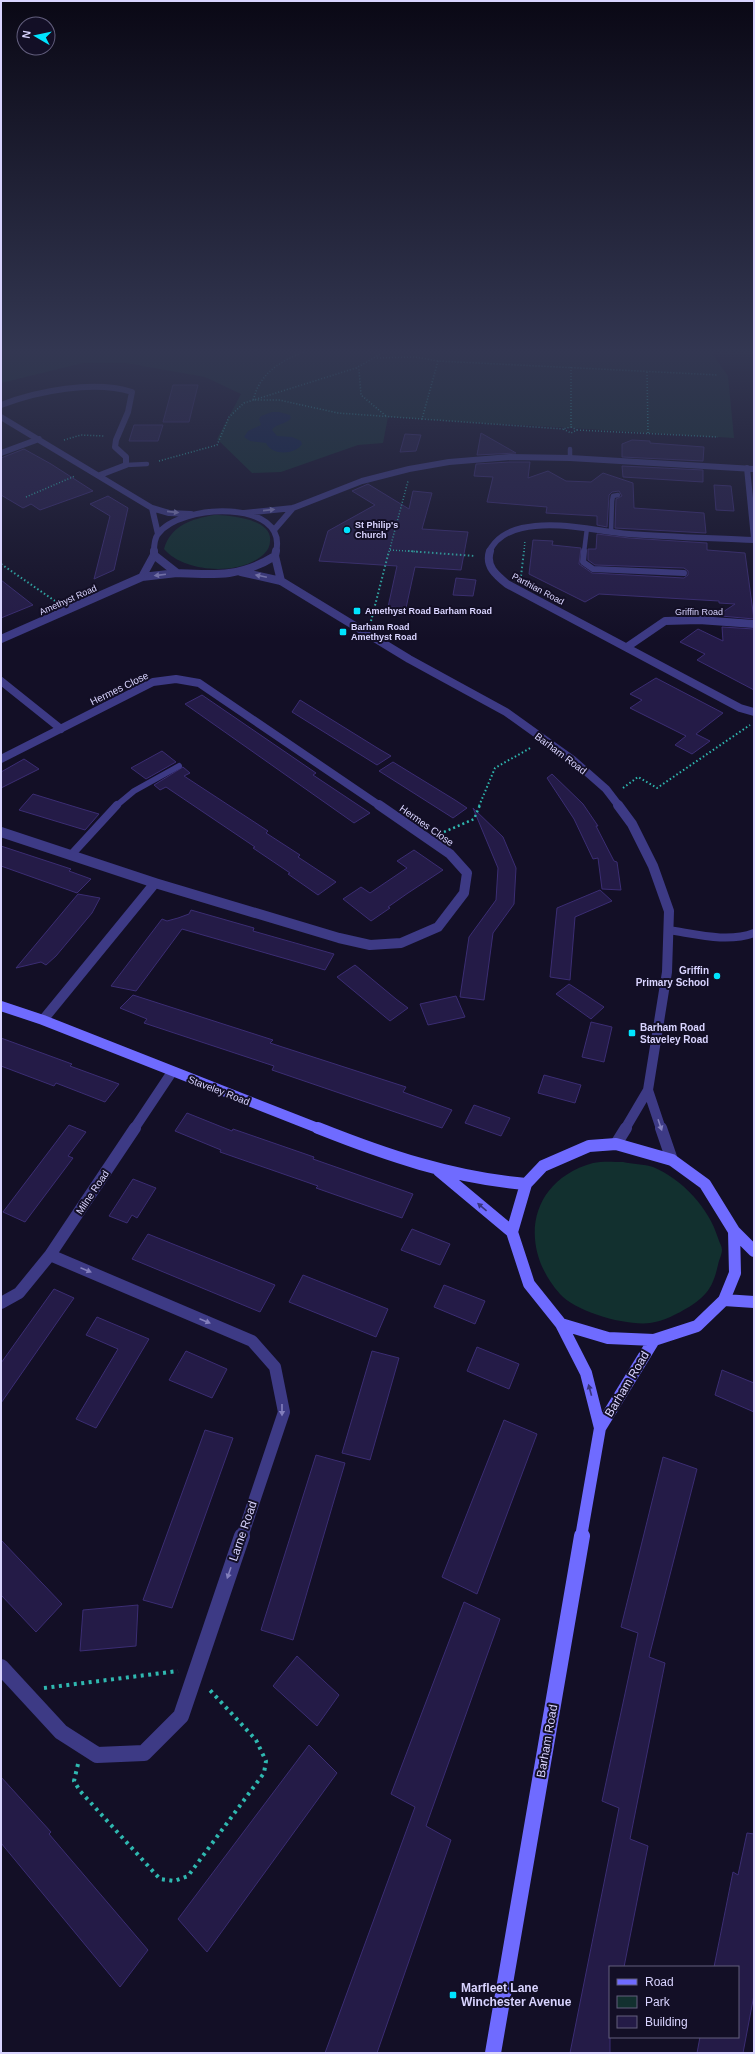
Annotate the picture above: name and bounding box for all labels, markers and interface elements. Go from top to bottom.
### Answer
north arrow [16,16,56,56]
text: N [20,30,33,39]
one-way arrow [262,507,275,514]
one-way arrow [167,509,179,516]
place label: St Philip's Church [355,520,398,540]
marker: St Philip's Church [342,525,352,535]
street label: Parthian Road [510,571,566,607]
one-way arrow [154,572,166,578]
one-way arrow [255,573,267,579]
street label: Amethyst Road [38,583,98,617]
marker: Amethyst Road Barham Road [352,606,362,616]
place label: Amethyst Road Barham Road [365,606,492,616]
street label: Griffin Road [675,607,723,617]
place label: Barham Road Amethyst Road [351,622,417,642]
marker: Barham Road Amethyst Road [338,627,348,637]
street label: Hermes Close [88,669,150,707]
street label: Barham Road [533,730,589,776]
street label: Hermes Close [398,803,456,848]
place label: Griffin Primary School [636,965,709,988]
marker: Griffin Primary School [712,971,722,981]
place label: Barham Road Staveley Road [640,1022,708,1045]
marker: Barham Road Staveley Road [627,1028,637,1038]
street label: Staveley Road [186,1074,251,1107]
one-way arrow [657,1120,663,1132]
street label: Milne Road [74,1168,111,1216]
one-way arrow [476,1202,487,1211]
one-way arrow [80,1268,92,1274]
one-way arrow [200,1318,212,1324]
street label: Barham Road [602,1349,652,1419]
one-way arrow [587,1384,593,1396]
one-way arrow [279,1404,285,1417]
street label: Larne Road [226,1499,260,1563]
one-way arrow [226,1568,232,1580]
street label: Barham Road [534,1703,560,1779]
legend [609,1966,739,2038]
text: Road [645,1975,674,1989]
place label: Marfleet Lane Winchester Avenue [461,1981,572,2009]
marker: Marfleet Lane Winchester Avenue [448,1990,458,2000]
text: Park [645,1995,671,2009]
text: Building [645,2015,688,2029]

